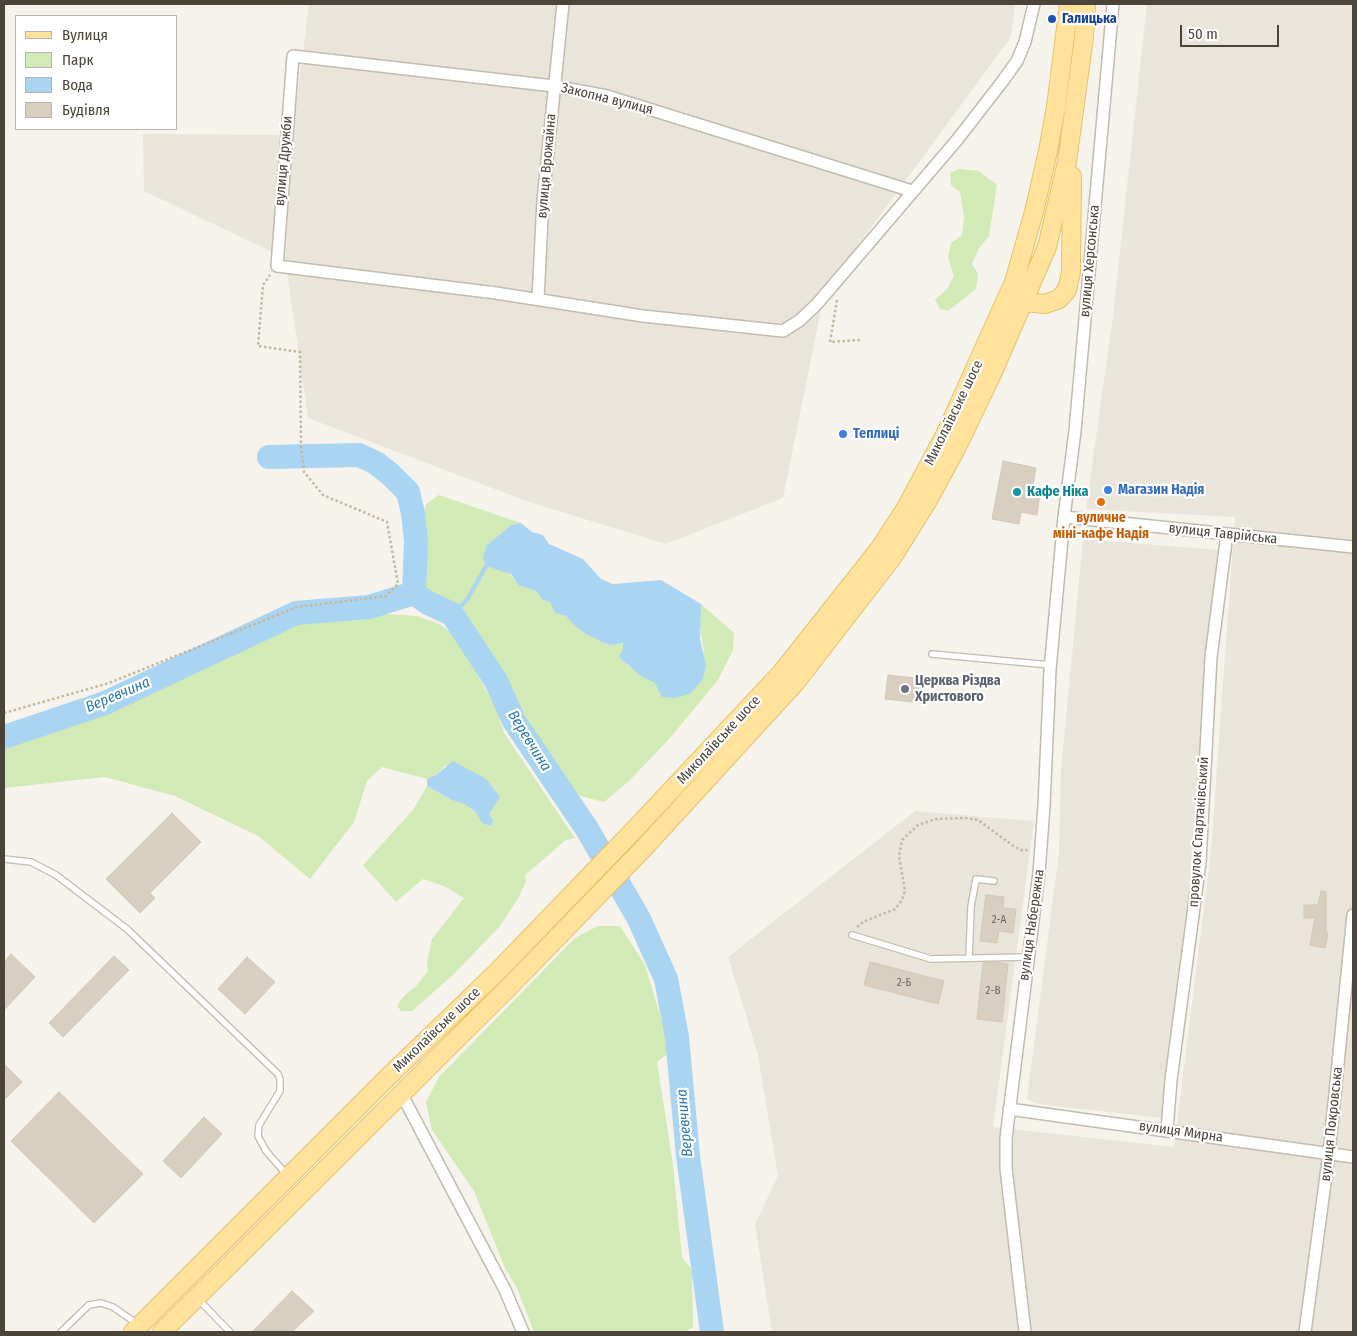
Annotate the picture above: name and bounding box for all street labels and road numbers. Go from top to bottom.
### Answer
street label: Закопна вулиця [559,79,655,119]
street label: вулиця Врожайна [534,113,560,219]
street label: вулиця Дружби [272,115,296,207]
street label: вулиця Херсонська [1077,204,1103,318]
street label: Миколаївське шосе [921,358,987,468]
street label: вулиця Таврійська [1168,520,1278,548]
street label: Миколаївське шосе [674,692,764,788]
street label: провулок Спартаківський [1185,756,1213,908]
street label: вулиця Набережна [1016,868,1048,982]
street label: Миколаївське шосе [390,984,484,1076]
street label: вулиця Покровська [1318,1066,1346,1182]
street label: вулиця Мирна [1138,1118,1224,1146]

